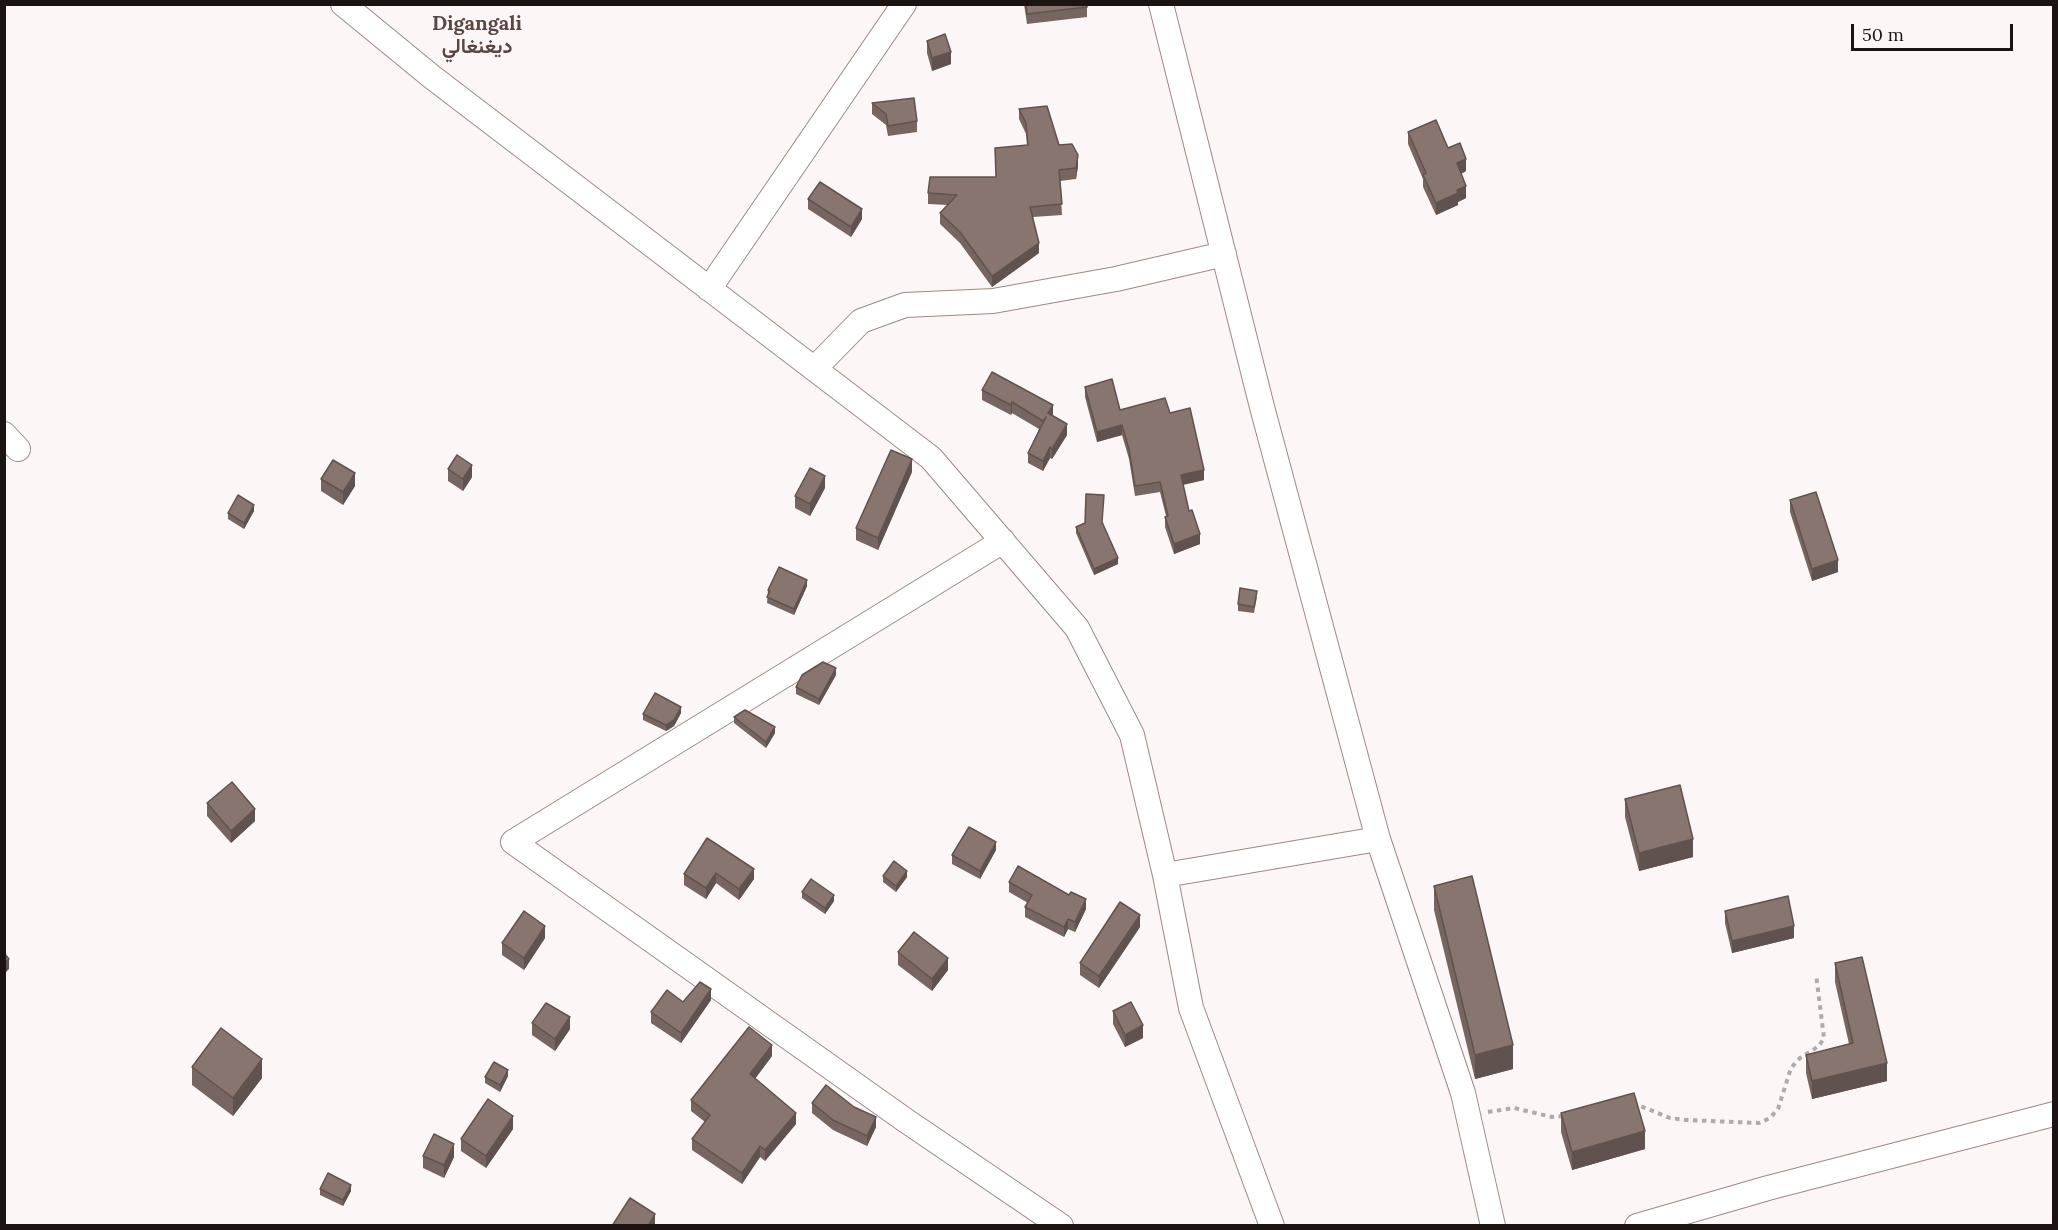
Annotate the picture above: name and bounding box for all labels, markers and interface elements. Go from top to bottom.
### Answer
district label: Digangali ديغنغالي [432,12,522,59]
scale bar [1854,12,2016,50]
text: 50 m [1862,23,1904,46]

